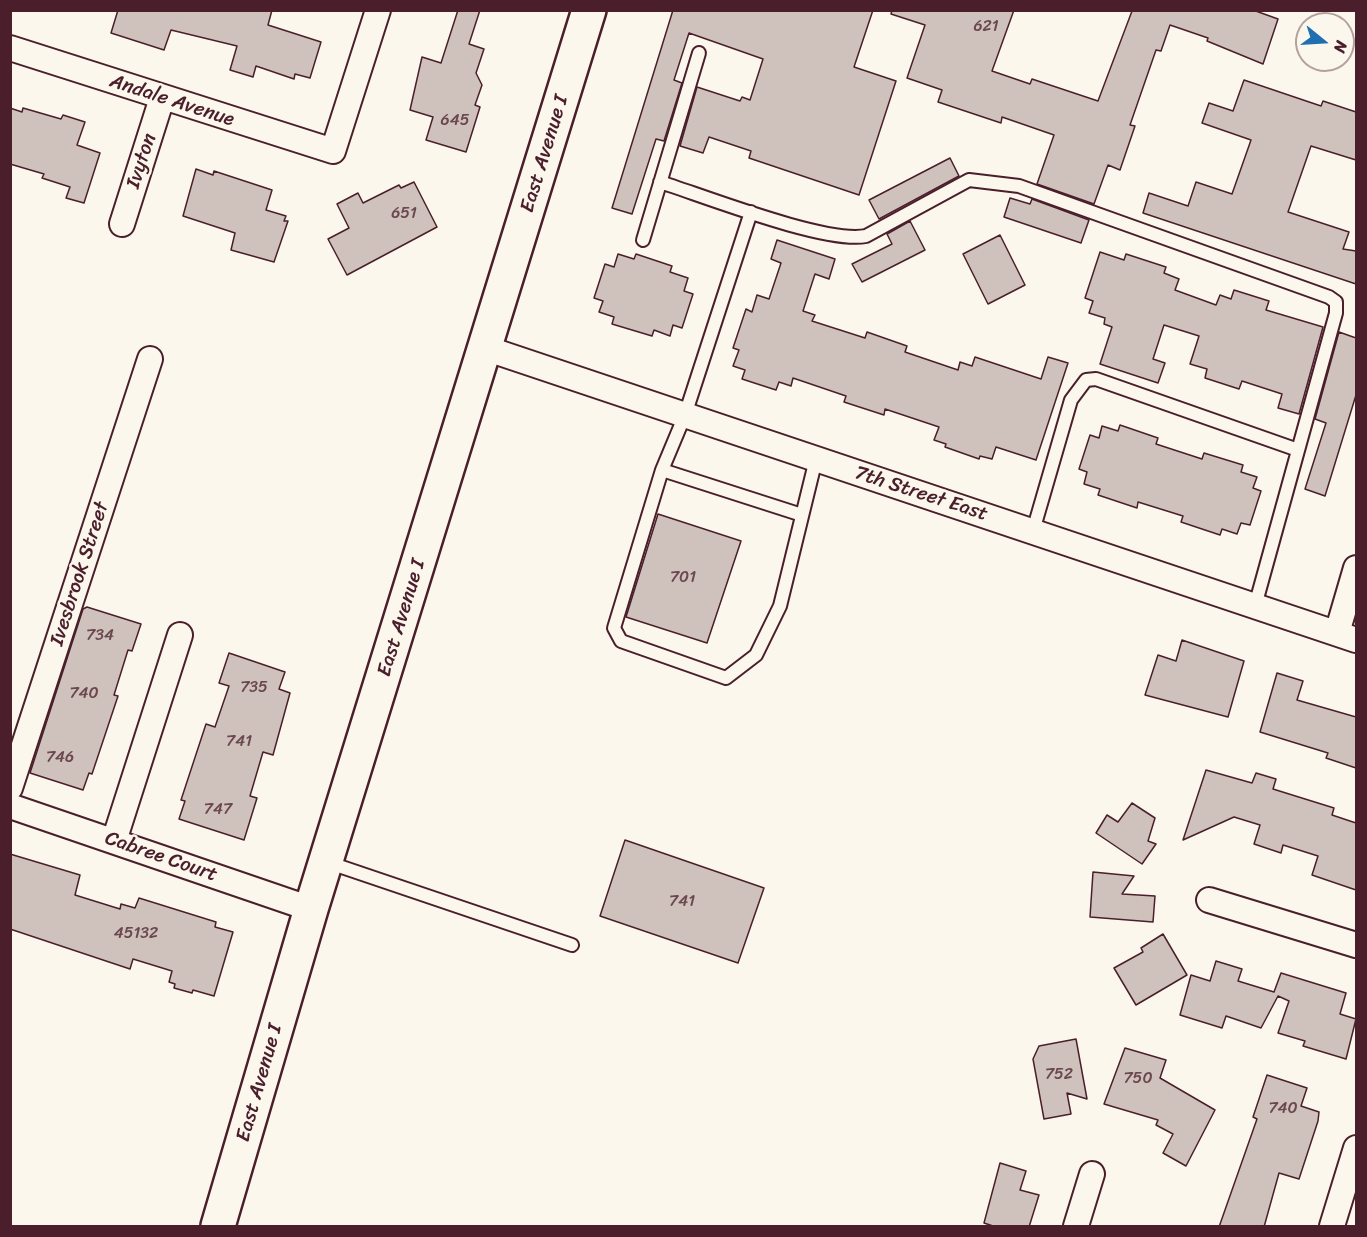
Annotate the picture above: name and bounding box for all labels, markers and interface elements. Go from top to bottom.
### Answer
north arrow [1295,12,1355,72]
house number: 621 [973,17,999,37]
text: N [1325,37,1356,57]
street label: Andale Avenue [107,70,237,132]
street label: East Avenue I [516,93,574,215]
house number: 645 [441,111,469,131]
street label: Ivyton [122,130,162,192]
house number: 651 [391,204,417,224]
street label: 7th Street East [852,461,990,527]
street label: Ivesbrook Street [45,499,115,649]
street label: East Avenue I [373,557,431,679]
house number: 701 [670,568,696,588]
house number: 734 [86,626,114,646]
house number: 735 [240,678,268,698]
house number: 740 [69,684,99,704]
house number: 741 [226,732,252,752]
house number: 746 [46,748,74,768]
house number: 747 [204,800,232,820]
street label: Cabree Court [102,827,220,887]
house number: 741 [669,892,695,912]
house number: 45132 [114,924,158,944]
street label: East Avenue I [232,1021,288,1145]
house number: 752 [1045,1065,1073,1085]
house number: 750 [1123,1069,1153,1089]
house number: 740 [1268,1099,1298,1119]

